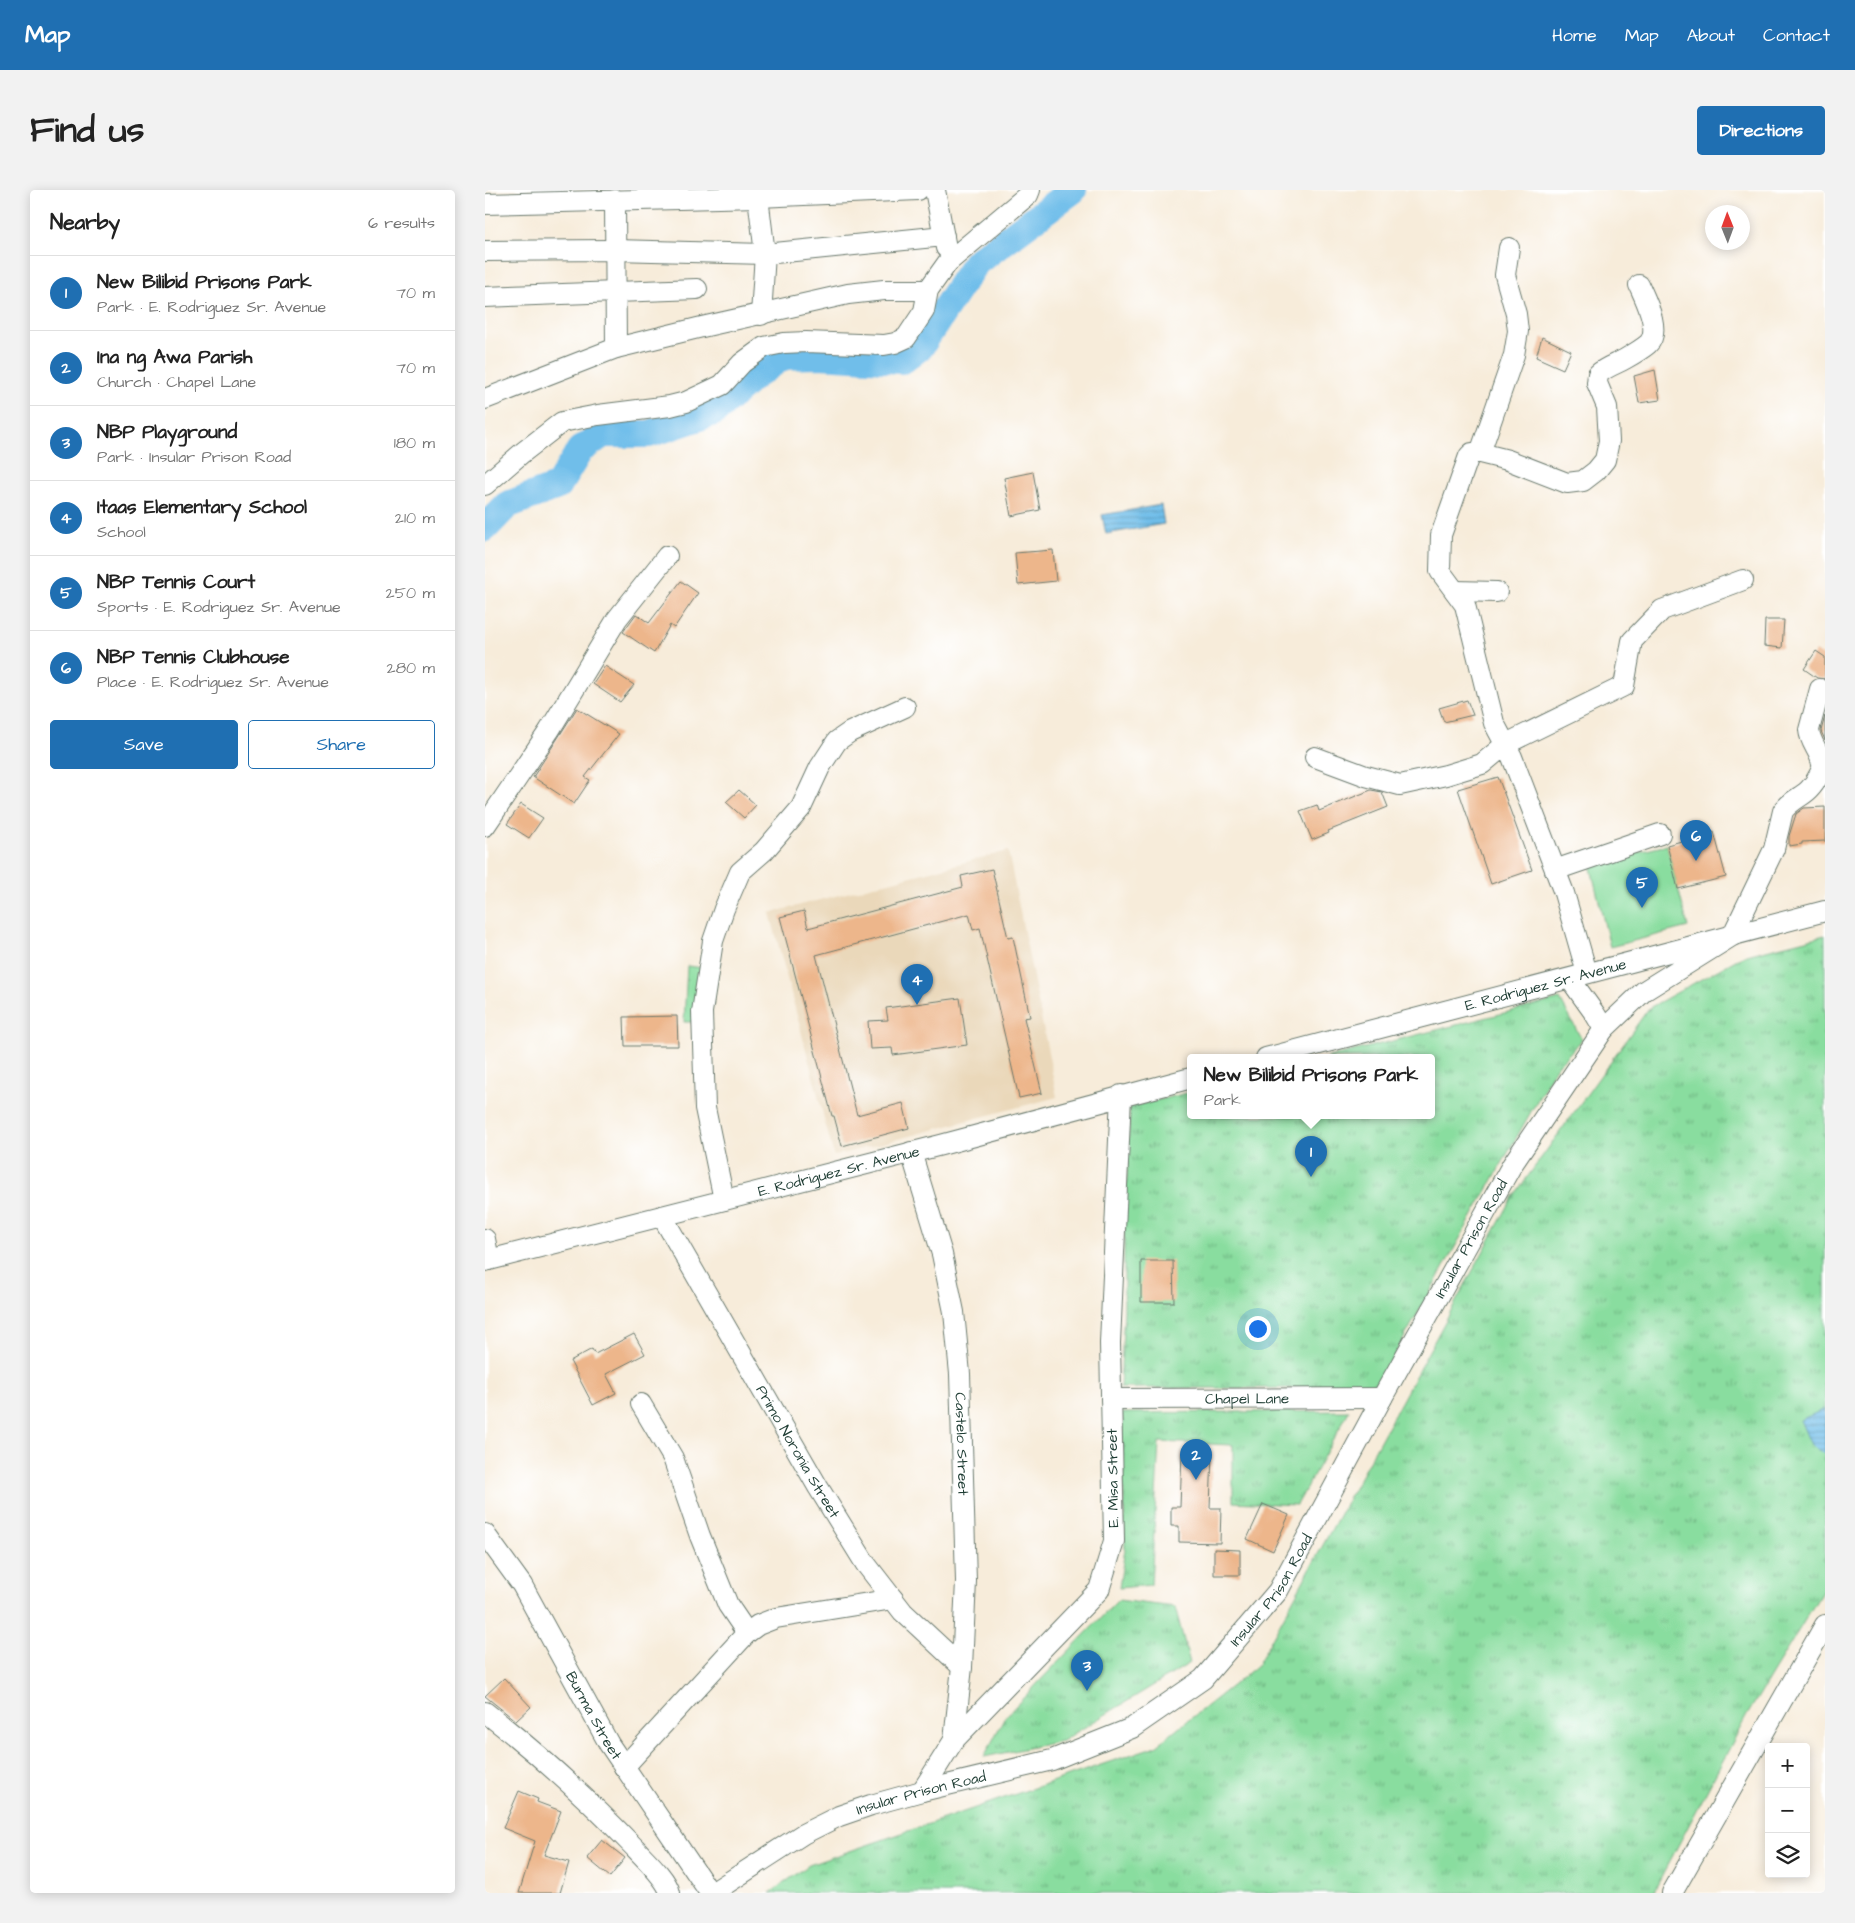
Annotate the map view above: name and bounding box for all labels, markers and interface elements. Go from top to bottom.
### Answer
text: Map [25,18,70,52]
text: Home [1552,23,1597,48]
text: Map [1625,23,1659,48]
text: About [1687,23,1735,48]
text: Contact [1763,23,1830,48]
text: Find us [30,106,144,155]
button: Directions [1697,106,1825,155]
north arrow [1705,205,1750,250]
text: Nearby [50,208,120,237]
text: 6 results [368,212,435,234]
text: New Bilibid Prisons Park [97,269,312,296]
text: 1 [65,282,67,304]
text: 70 m [396,282,435,304]
text: Park · E. Rodriguez Sr. Avenue [97,296,326,318]
text: Ina ng Awa Parish [97,344,252,371]
text: 2 [61,357,71,379]
text: 70 m [396,357,435,379]
text: Church · Chapel Lane [97,371,256,393]
text: NBP Playground [97,419,237,446]
text: 3 [62,432,70,454]
text: 180 m [394,432,435,454]
text: Park · Insular Prison Road [97,446,291,468]
text: Itaas Elementary School [97,494,307,521]
text: 4 [61,507,71,529]
text: 210 m [395,507,435,529]
text: School [97,521,146,543]
text: NBP Tennis Court [97,569,255,596]
text: 5 [60,582,72,604]
text: 250 m [386,582,435,604]
text: Sports · E. Rodriguez Sr. Avenue [97,596,341,618]
text: NBP Tennis Clubhouse [97,644,290,671]
text: 6 [61,657,71,679]
text: 280 m [387,657,435,679]
text: Place · E. Rodriguez Sr. Avenue [97,671,329,693]
button: Save [50,720,238,769]
button: Share [248,720,435,769]
pin: 6 [1680,820,1712,861]
pin: 5 [1626,867,1658,908]
street label: E. Rodriguez Sr. Avenue [1462,953,1629,1016]
pin: 4 [901,964,933,1005]
popup [1187,1054,1435,1119]
text: New Bilibid Prisons Park [1204,1062,1418,1089]
text: Park [1204,1089,1241,1111]
pin: 1 [1295,1136,1327,1177]
street label: E. Rodriguez Sr. Avenue [756,1140,922,1202]
street label: Insular Prison Road [1429,1175,1513,1302]
your location [1245,1316,1271,1342]
street label: Primo Noronia Street [751,1381,845,1522]
street label: Chapel Lane [1205,1388,1289,1409]
street label: Castelo Street [950,1392,974,1496]
street label: E. Misa Street [1102,1428,1124,1528]
pin: 2 [1180,1439,1212,1480]
street label: Insular Prison Road [1225,1530,1318,1651]
pin: 3 [1071,1650,1103,1691]
street label: Burma Street [561,1668,627,1764]
map controls [1765,1743,1810,1878]
button: + [1765,1743,1810,1788]
street label: Insular Prison Road [853,1766,988,1820]
button: − [1765,1788,1810,1833]
button: layers [1765,1833,1810,1878]

